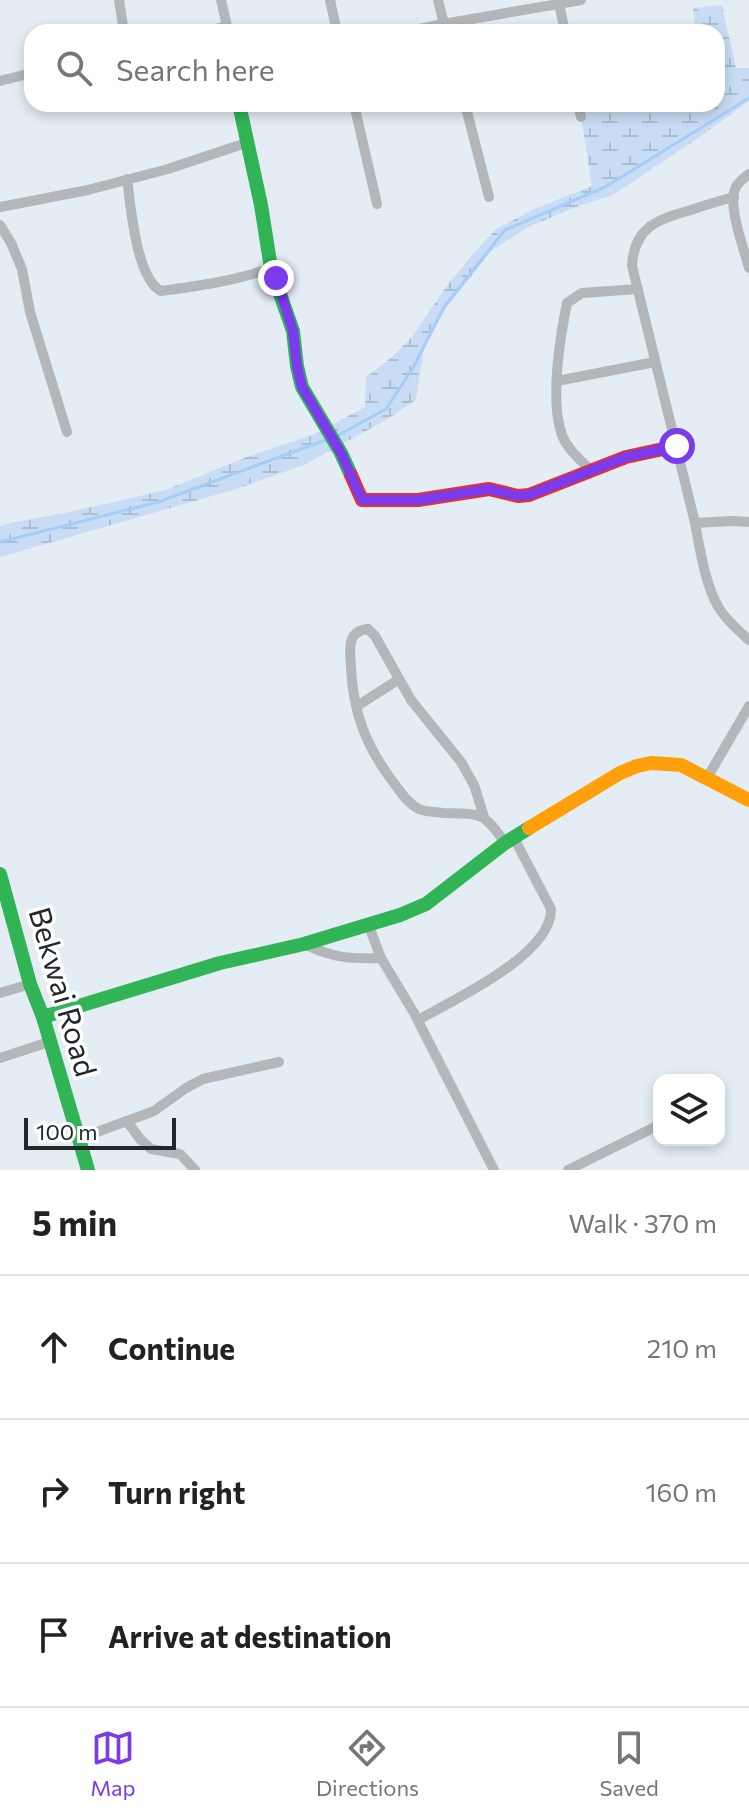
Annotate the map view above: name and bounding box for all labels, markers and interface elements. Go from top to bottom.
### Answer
search box [24,24,725,112]
icon: search [52,46,96,90]
text: Search here [116,50,275,87]
route end [258,260,294,296]
route start [659,428,695,464]
street label: Bekwai Road [23,902,106,1080]
map controls [653,1074,725,1146]
button: layers [653,1074,725,1146]
scale bar [24,1114,176,1150]
text: 100 m [36,1118,98,1145]
text: 5 min [32,1201,117,1243]
text: Walk · 370 m [568,1207,717,1238]
icon: ahead [32,1325,76,1369]
text: Continue [108,1329,235,1366]
text: 210 m [647,1332,717,1363]
icon: right [32,1469,76,1513]
text: Turn right [108,1473,245,1510]
text: 160 m [645,1476,717,1507]
icon: arrive [32,1613,76,1657]
text: Arrive at destination [108,1617,392,1654]
tab: Map [90,1726,136,1801]
tab: Directions [316,1726,419,1801]
tab: Saved [599,1726,659,1801]

